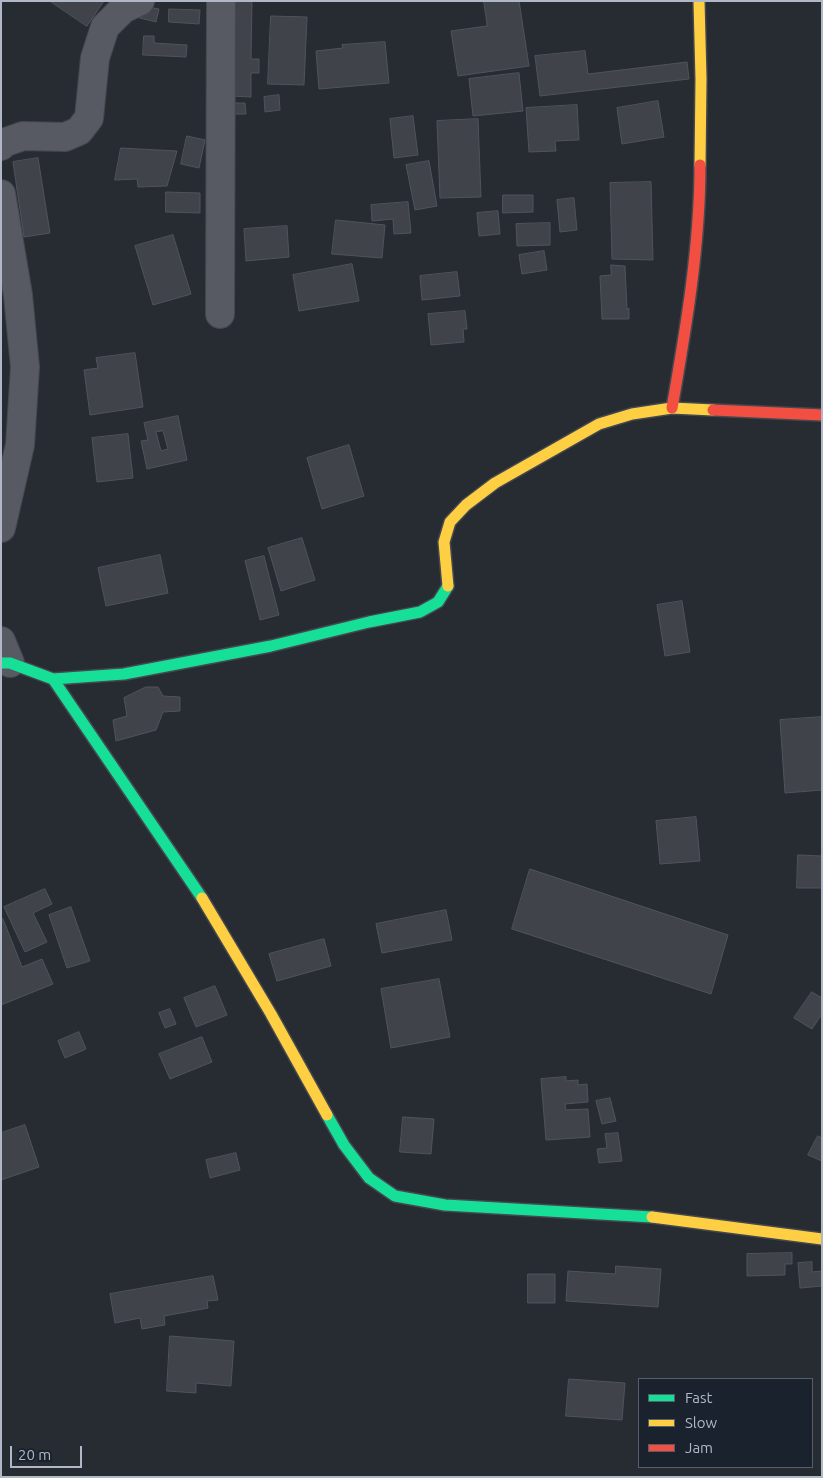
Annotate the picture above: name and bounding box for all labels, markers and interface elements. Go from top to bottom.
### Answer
legend [638,1378,813,1468]
text: Fast [685,1389,712,1406]
text: Slow [685,1414,717,1431]
scale bar [12,1436,85,1468]
text: Jam [685,1439,713,1456]
text: 20 m [18,1446,51,1463]

